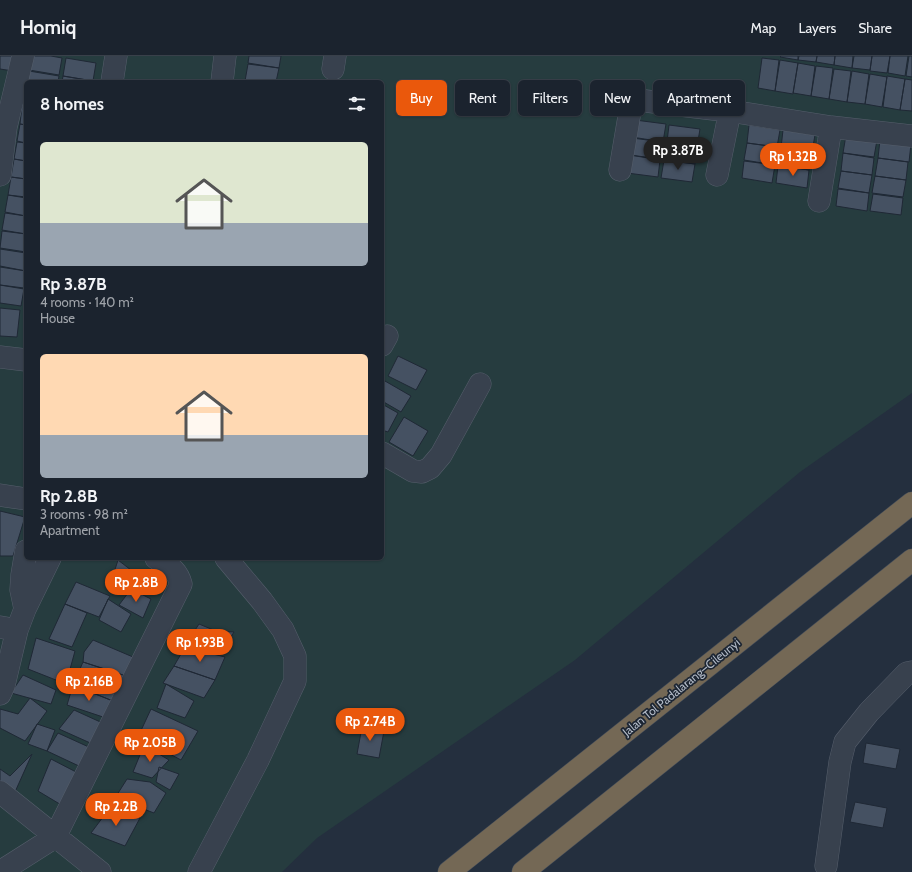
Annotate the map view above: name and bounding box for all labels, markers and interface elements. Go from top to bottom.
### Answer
text: Homiq [20,16,76,39]
text: Map [751,19,776,37]
text: Layers [798,19,836,37]
text: Share [858,19,892,37]
chip: Buy [396,80,447,116]
chip: Rent [455,80,510,116]
chip: Filters [518,80,582,116]
chip: New [590,80,645,116]
chip: Apartment [653,80,745,116]
icon: filters [346,93,368,115]
text: 8 homes [40,94,104,114]
pin: Rp 3.87B [637,137,719,171]
text: Rp 3.87B [653,142,703,158]
pin: Rp 1.32B [752,143,834,177]
text: Rp 1.32B [769,148,817,164]
icon: home [168,168,240,240]
text: Rp 3.87B [40,274,107,294]
text: 4 rooms · 140 m² [40,294,134,310]
text: House [40,310,75,326]
icon: home [168,380,240,452]
text: Rp 2.8B [40,486,98,506]
text: 3 rooms · 98 m² [40,506,128,522]
text: Apartment [40,522,100,538]
pin: Rp 2.8B [99,569,173,603]
text: Rp 2.8B [114,574,158,590]
pin: Rp 1.93B [159,629,241,663]
text: Rp 1.93B [176,634,224,650]
street label: Jalan Tol Padalarang–Cileunyi [618,635,743,740]
pin: Rp 2.16B [48,668,130,702]
text: Rp 2.16B [65,673,113,689]
pin: Rp 2.74B [329,708,411,742]
text: Rp 2.74B [345,713,395,729]
pin: Rp 2.05B [109,729,191,763]
text: Rp 2.05B [124,734,176,750]
pin: Rp 2.2B [79,793,153,827]
text: Rp 2.2B [94,798,138,814]

